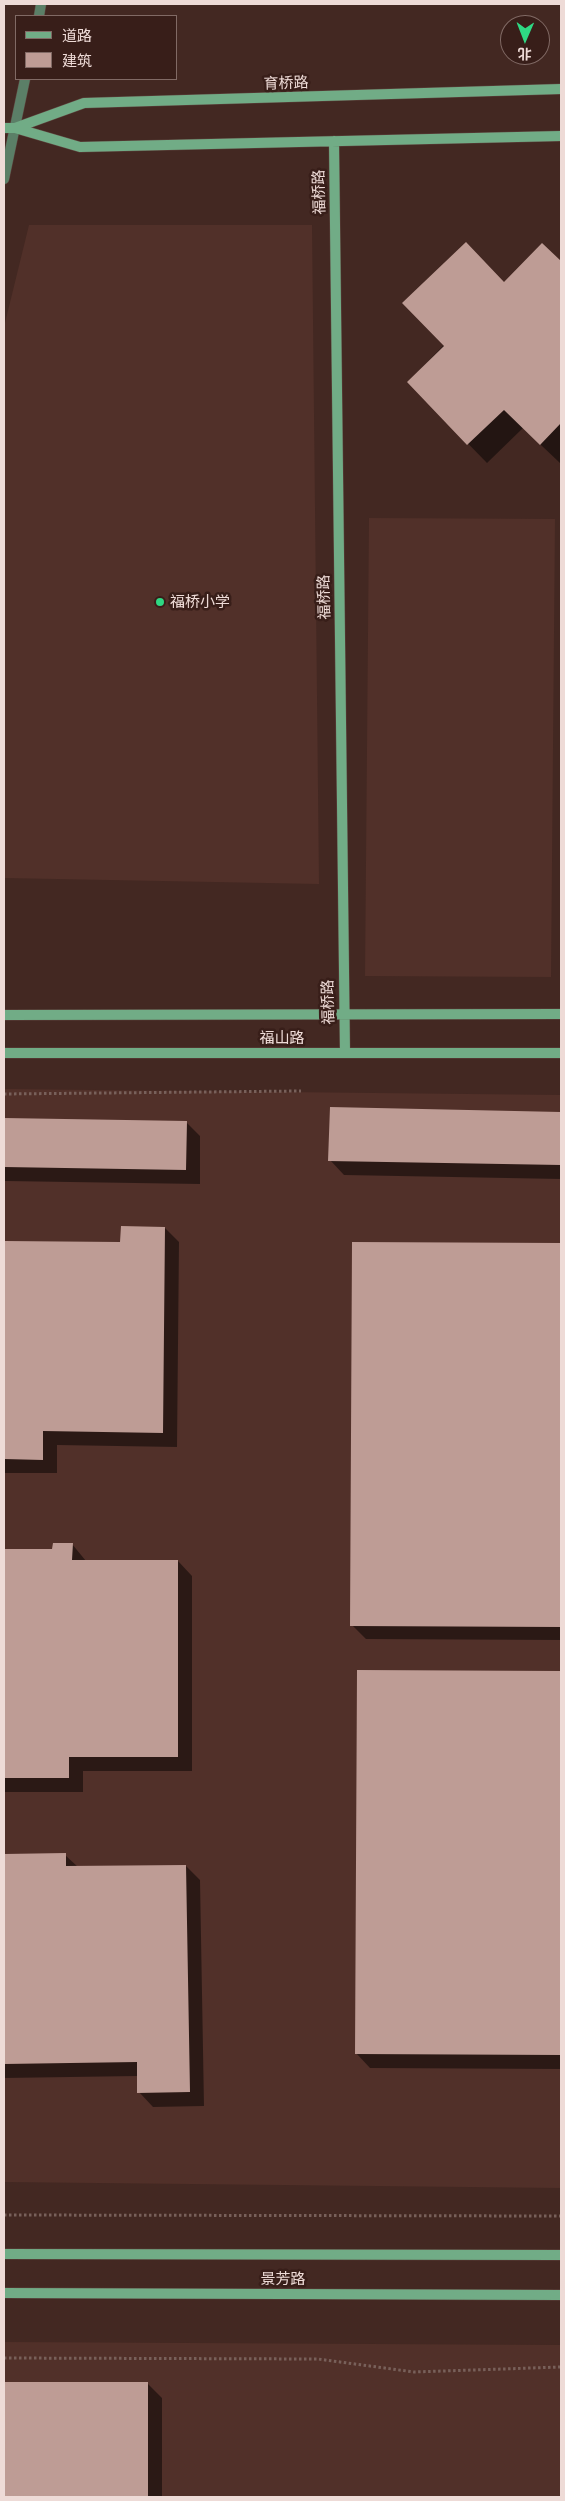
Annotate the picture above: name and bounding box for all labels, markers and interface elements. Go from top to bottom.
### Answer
legend [15,15,178,80]
north arrow [500,15,550,65]
text: 道路 [62,26,92,44]
text: 北 [518,46,532,63]
text: 建筑 [62,51,92,69]
street label: 育桥路 [263,73,309,93]
street label: 福桥路 [310,169,328,215]
street label: 福桥路 [315,574,333,620]
place label: 福桥小学 [170,593,230,611]
marker: 福桥小学 [154,596,166,608]
street label: 福桥路 [319,979,337,1025]
street label: 福山路 [260,1029,304,1047]
street label: 景芳路 [261,2270,305,2288]

